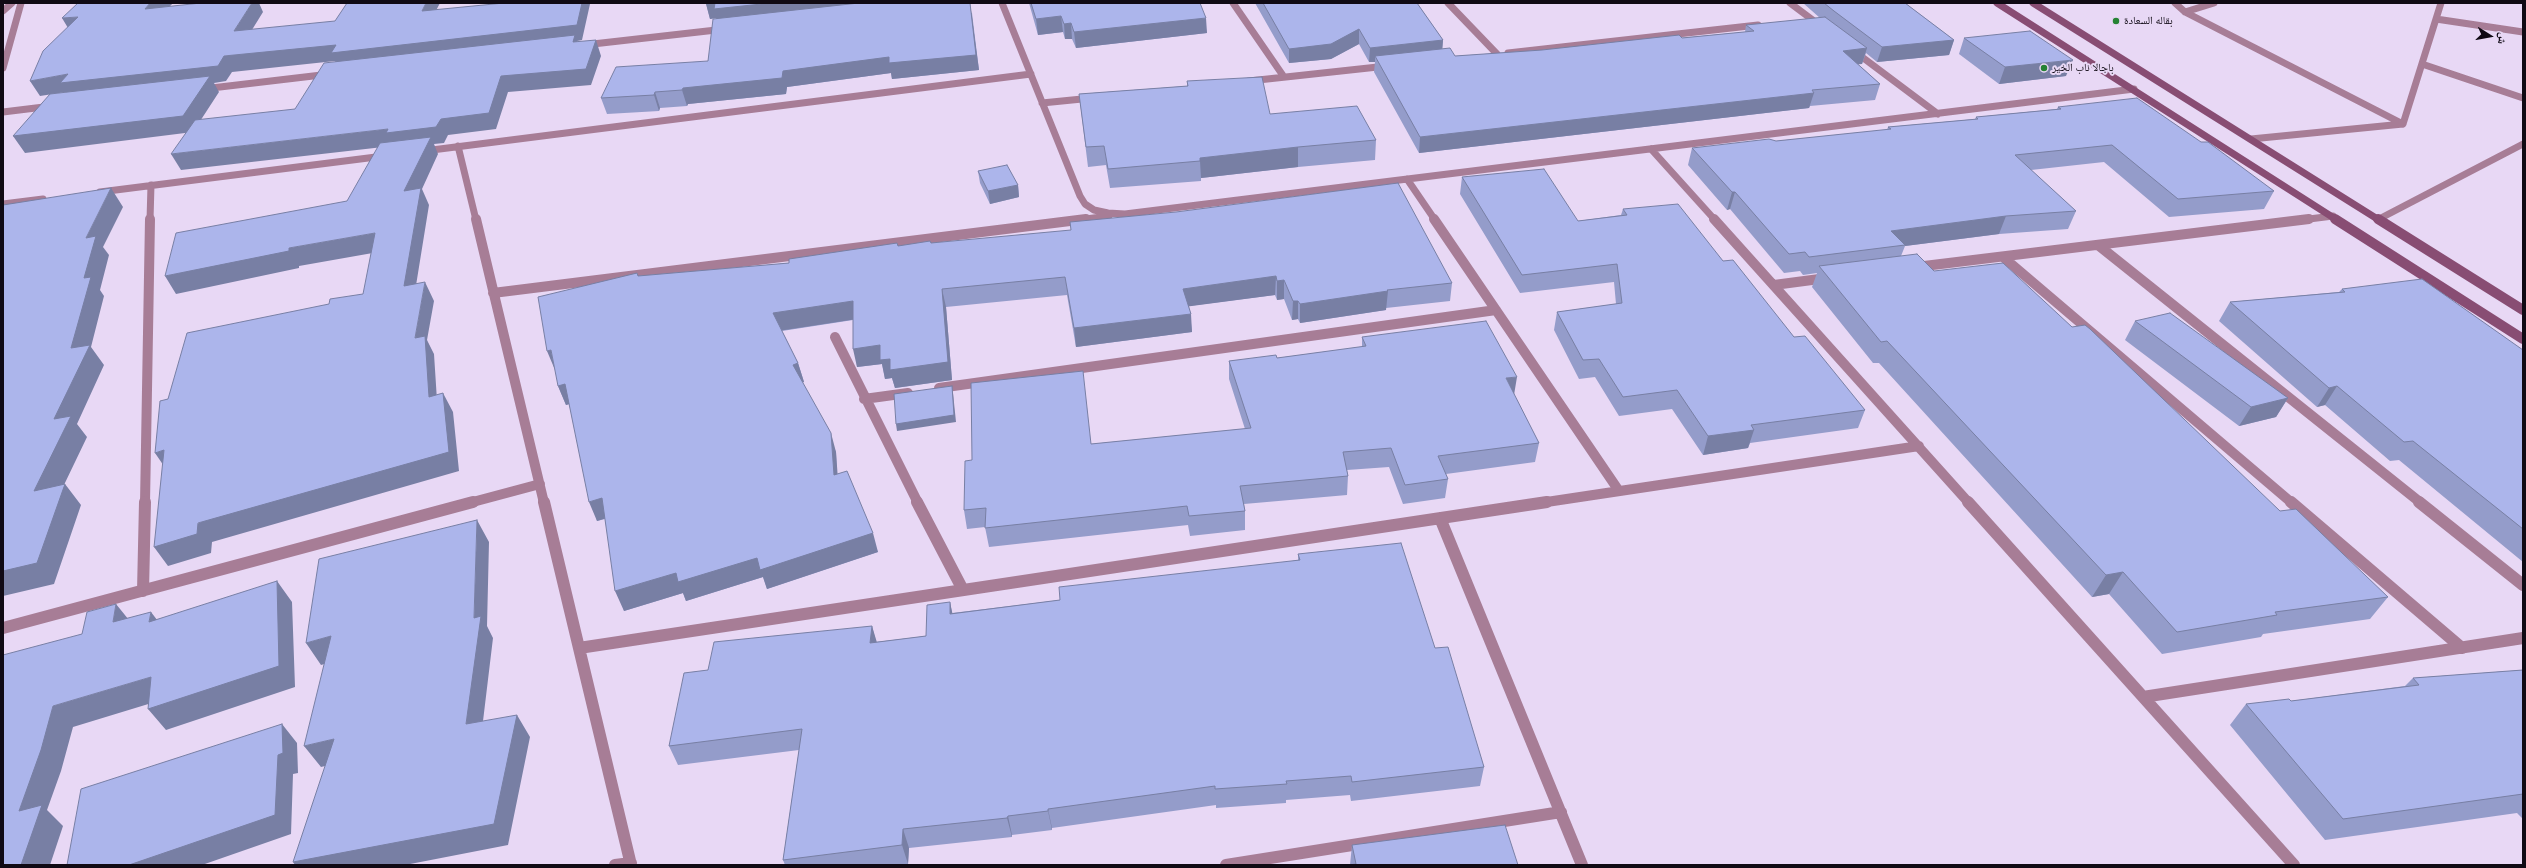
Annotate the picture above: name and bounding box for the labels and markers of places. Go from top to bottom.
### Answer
place label: بقاله السعادة [2124,14,2173,28]
marker: بقاله السعادة [2111,16,2121,26]
place label: باجالا ناب الخير [2052,61,2114,75]
marker: باجالا ناب الخير [2039,63,2049,73]

